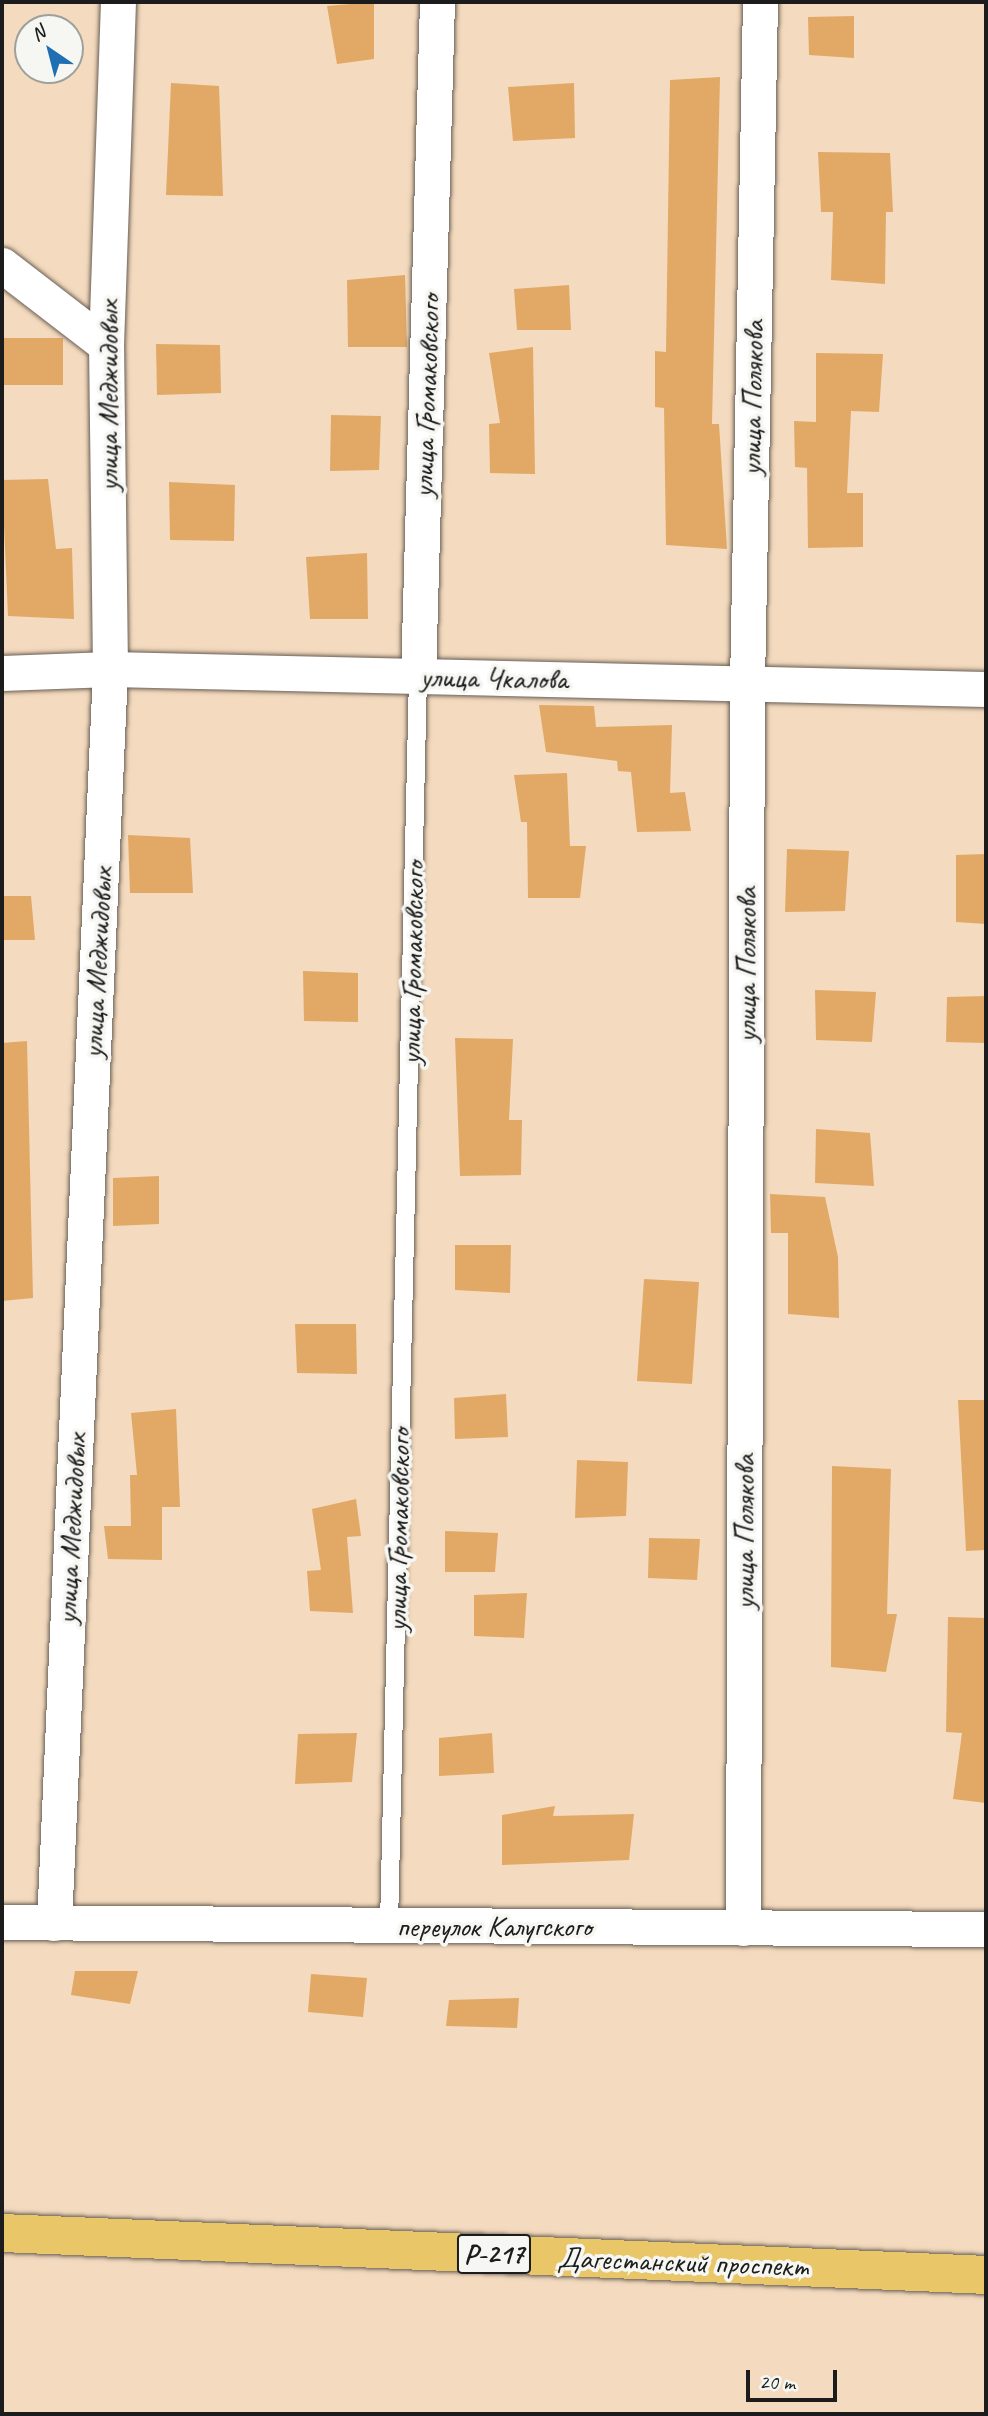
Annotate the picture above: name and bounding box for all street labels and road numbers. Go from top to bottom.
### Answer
street label: улица Громаковского [404,293,448,499]
street label: улица Меджидовых [90,302,126,490]
street label: улица Полякова [733,319,771,477]
street label: улица Чкалова [421,659,567,697]
street label: улица Громаковского [392,860,432,1066]
street label: улица Меджидовых [74,868,120,1058]
street label: улица Полякова [728,887,764,1043]
street label: улица Громаковского [378,1427,418,1633]
street label: улица Меджидовых [48,1434,94,1624]
street label: улица Полякова [726,1454,762,1610]
street label: переулок Калугского [394,1908,594,1944]
road number: Р-217 [456,2230,532,2278]
street label: Дагестанский проспект [557,2240,809,2284]

